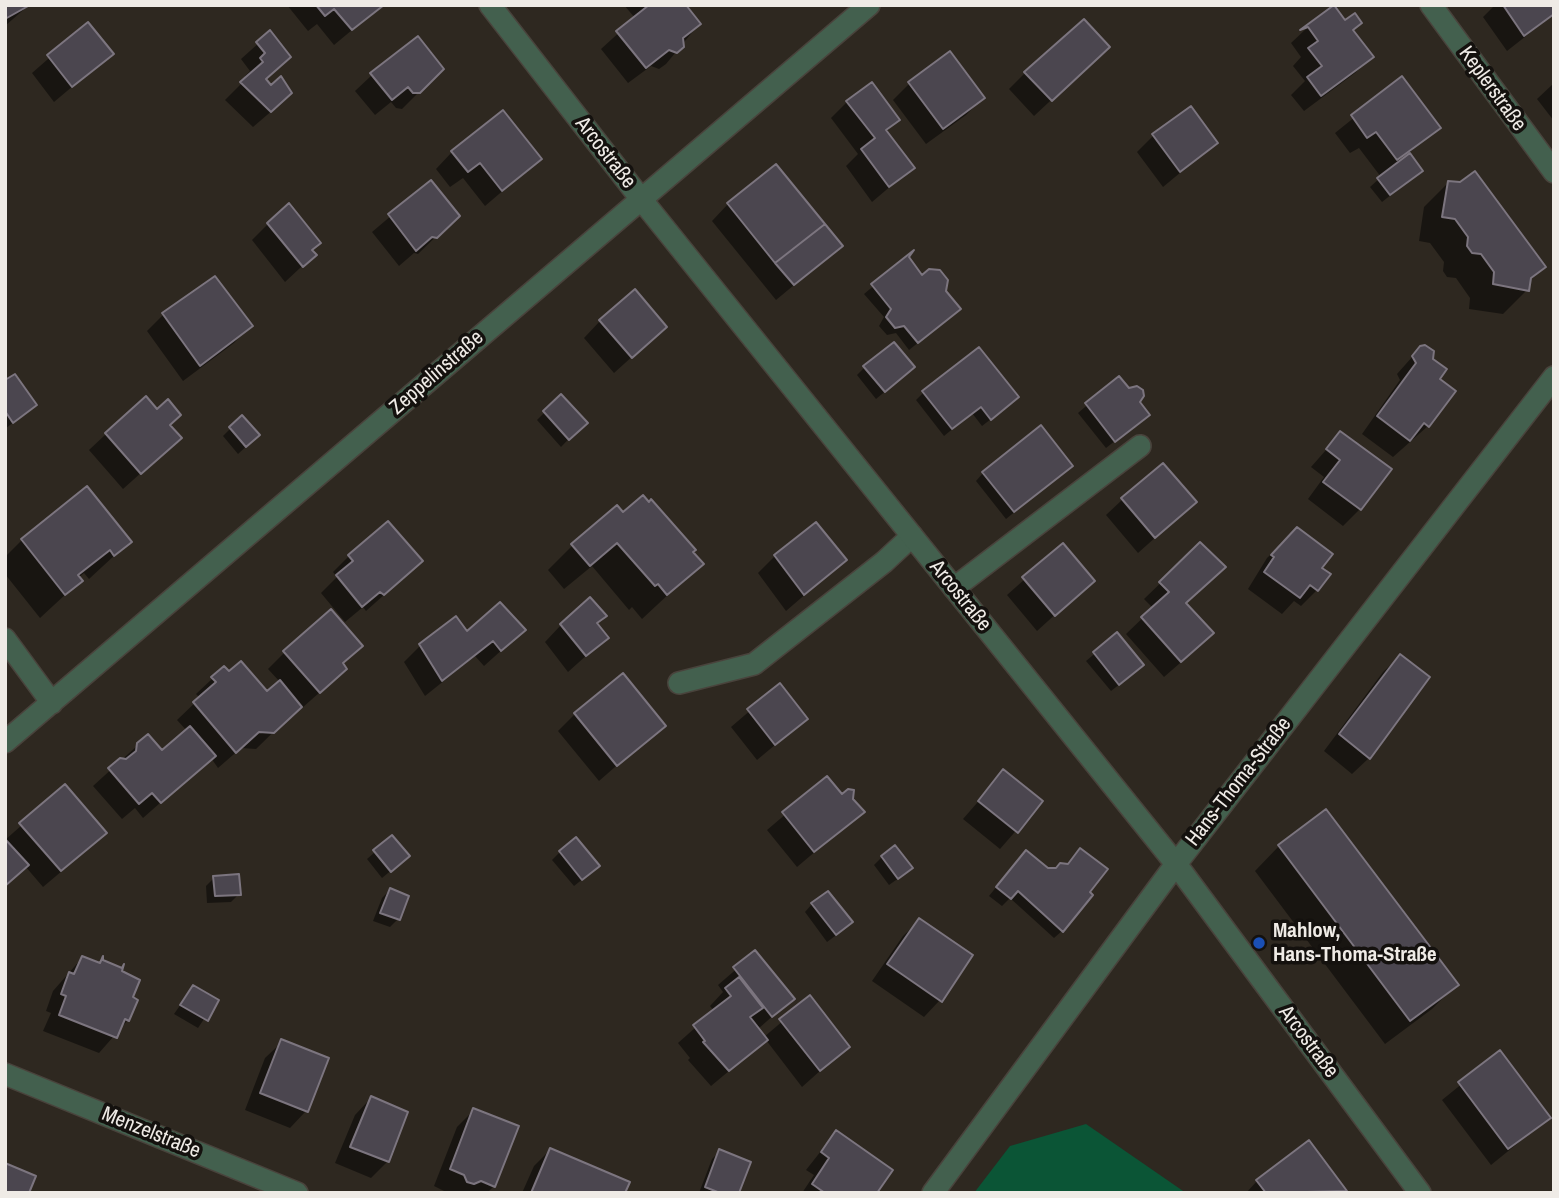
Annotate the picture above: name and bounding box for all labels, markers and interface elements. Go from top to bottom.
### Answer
street label: Keplerstraße [1453,42,1531,136]
street label: Arcostraße [569,112,641,194]
street label: Zeppelinstraße [385,325,489,421]
street label: Arcostraße [924,555,996,637]
street label: Hans-Thoma-Straße [1181,712,1297,852]
place label: Mahlow, Hans-Thoma-Straße [1273,918,1437,968]
marker: Mahlow, Hans-Thoma-Straße [1251,935,1267,951]
street label: Arcostraße [1273,1001,1343,1083]
street label: Menzelstraße [98,1102,204,1164]

